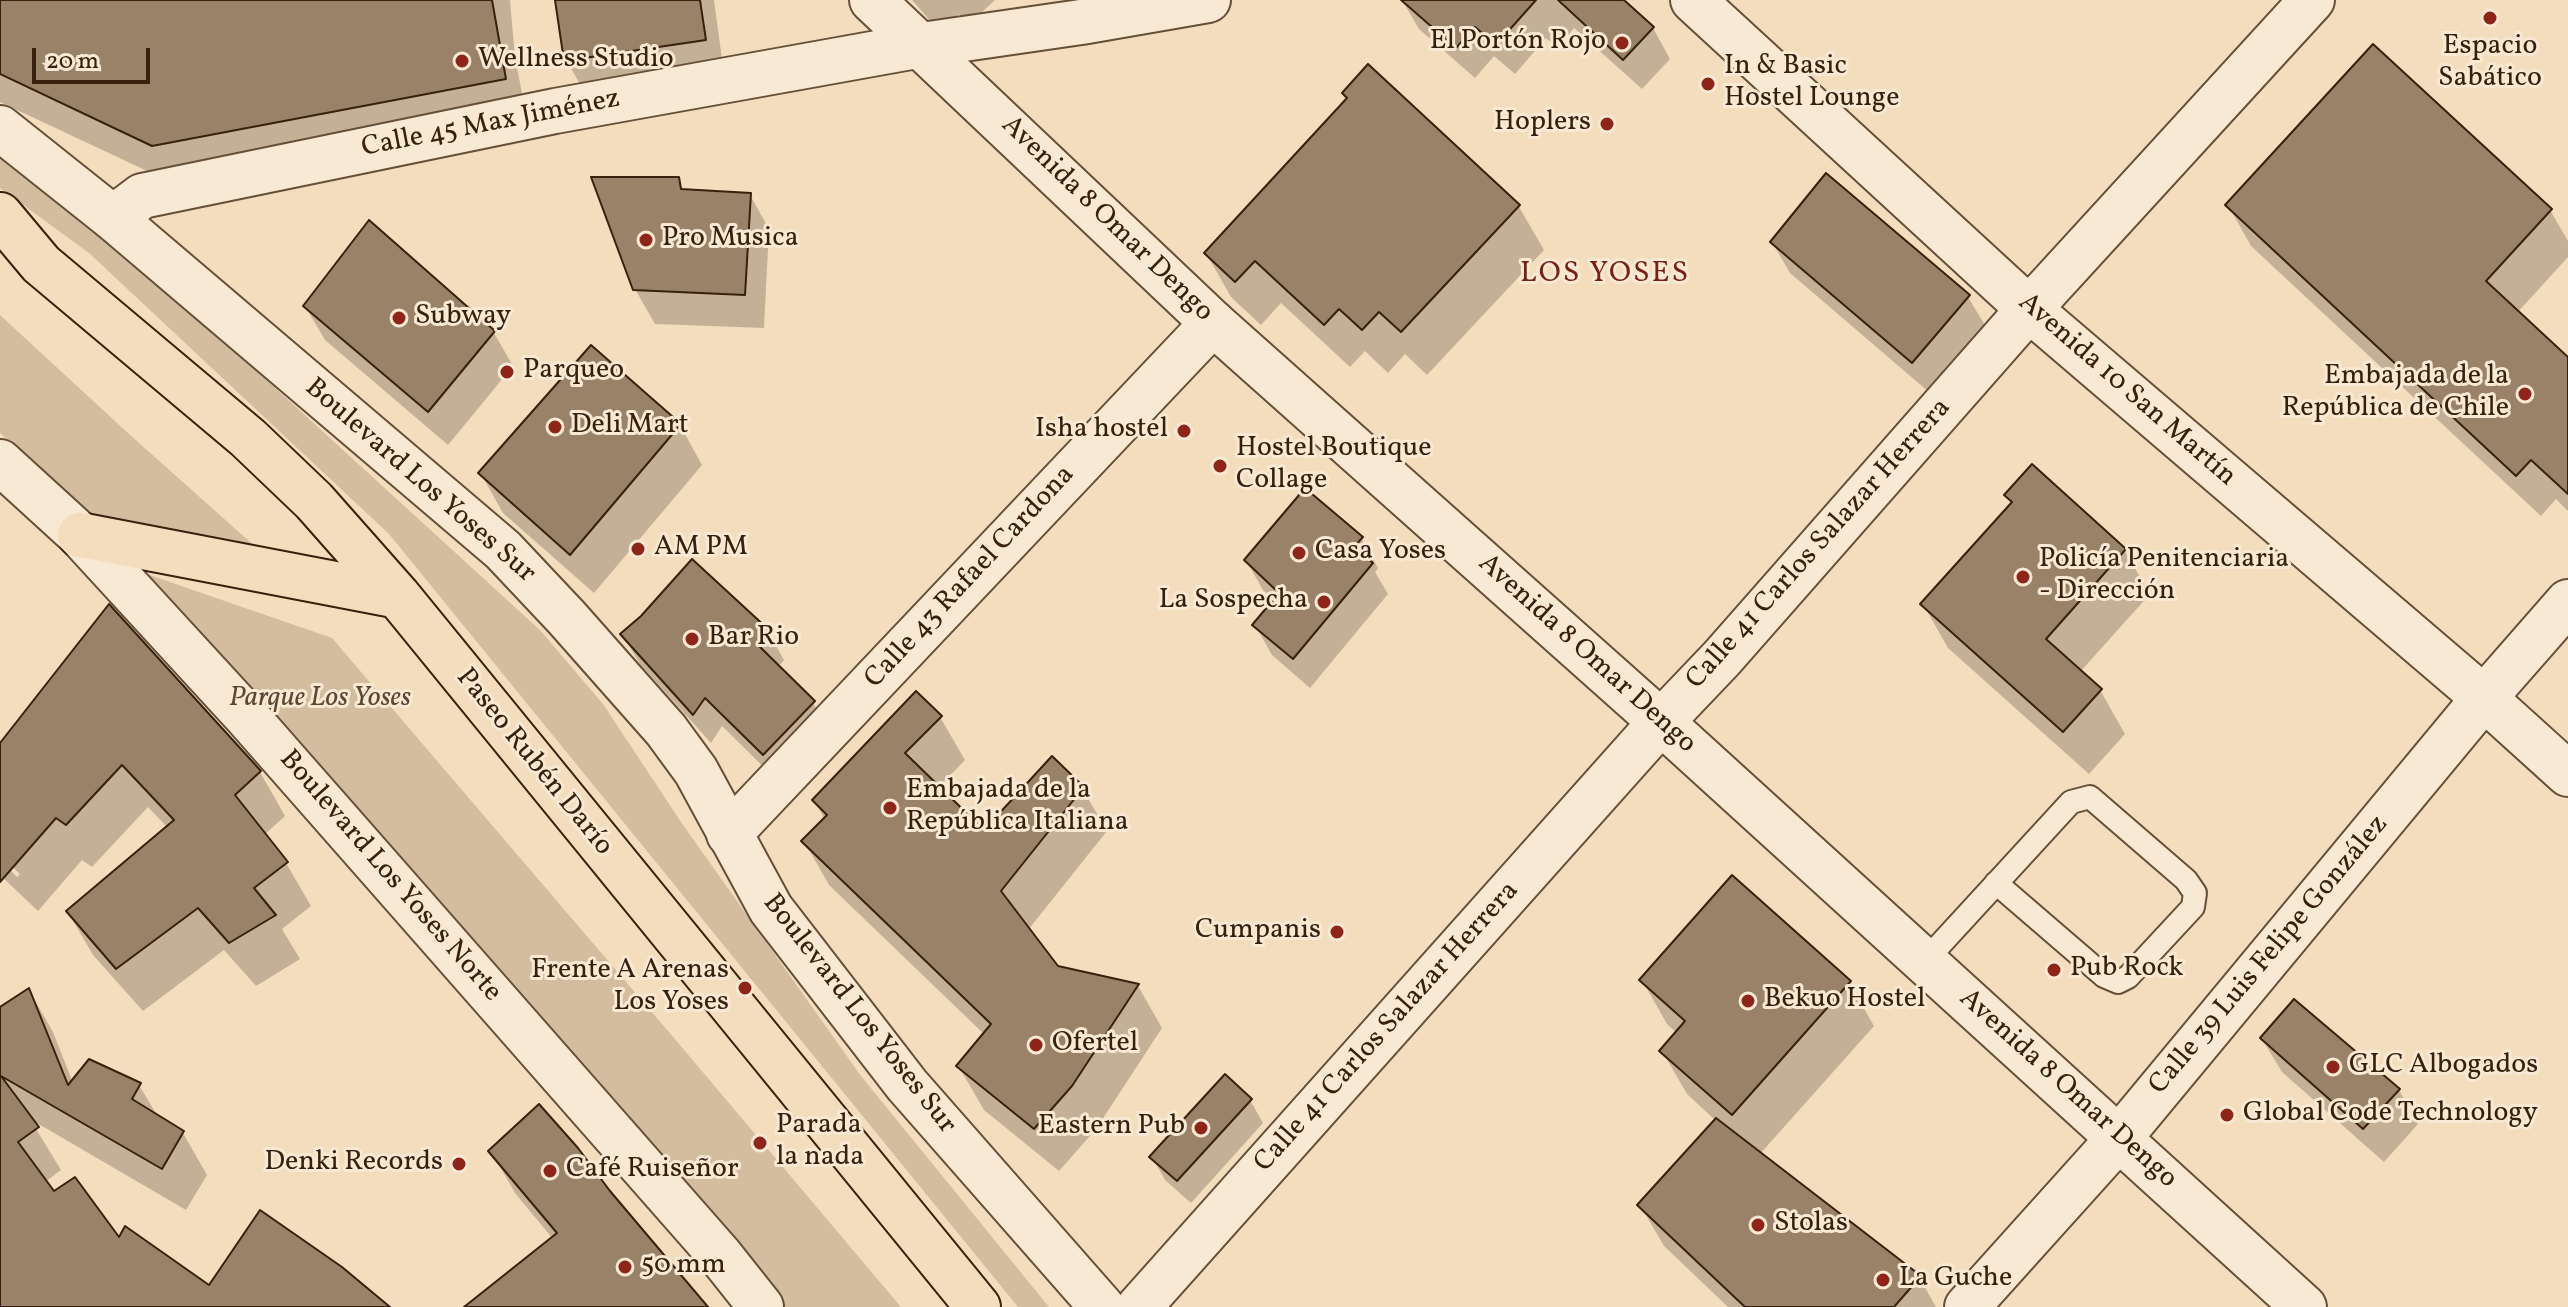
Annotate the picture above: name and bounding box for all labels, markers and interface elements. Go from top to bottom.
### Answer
marker: Espacio Sabático [2481,9,2499,27]
place label: El Portón Rojo [1430,26,1606,60]
place label: Espacio Sabático [2438,31,2542,97]
scale bar [36,32,154,82]
marker: El Portón Rojo [1613,34,1631,52]
place label: Wellness Studio [478,44,674,78]
text: 20 m [46,45,99,79]
place label: In & Basic Hostel Lounge [1724,51,1899,117]
marker: Wellness Studio [453,52,471,70]
marker: In & Basic Hostel Lounge [1699,75,1717,93]
street label: Calle 45 Max Jiménez [359,83,623,167]
place label: Hoplers [1494,107,1591,141]
street label: Avenida 8 Omar Dengo [993,110,1219,330]
marker: Hoplers [1598,115,1616,133]
place label: Pro Musica [662,223,799,257]
marker: Pro Musica [637,231,655,249]
district label: LOS YOSES [1520,257,1690,293]
street label: Avenida 10 San Martín [2010,287,2242,495]
place label: Subway [415,301,511,335]
marker: Subway [390,309,408,327]
place label: Parqueo [523,355,624,389]
place label: Embajada de la República de Chile [2282,361,2509,427]
marker: Parqueo [498,363,516,381]
street label: Boulevard Los Yoses Sur [297,372,541,592]
marker: Embajada de la República de Chile [2516,385,2534,403]
street label: Calle 41 Carlos Salazar Herrera [1681,393,1959,697]
place label: Deli Mart [571,410,689,444]
place label: Isha hostel [1035,414,1168,448]
marker: Deli Mart [546,418,564,436]
marker: Isha hostel [1175,422,1193,440]
place label: Hostel Boutique Collage [1236,433,1431,499]
marker: Hostel Boutique Collage [1211,457,1229,475]
street label: Calle 43 Rafael Cardona [859,460,1083,696]
place label: AM PM [654,532,748,566]
place label: Casa Yoses [1315,536,1446,570]
marker: AM PM [629,540,647,558]
marker: Casa Yoses [1290,544,1308,562]
place label: Policía Penitenciaria - Dirección [2039,544,2289,610]
street label: Avenida 8 Omar Dengo [1470,548,1702,762]
marker: Policía Penitenciaria - Dirección [2014,568,2032,586]
place label: La Sospecha [1159,585,1308,619]
marker: La Sospecha [1315,593,1333,611]
place label: Bar Rio [708,622,799,656]
marker: Bar Rio [683,630,701,648]
street label: Paseo Rubén Darío [447,663,619,863]
park label: Parque Los Yoses [229,683,411,717]
street label: Boulevard Los Yoses Norte [271,744,507,1010]
place label: Embajada de la República Italiana [906,775,1129,841]
marker: Embajada de la República Italiana [881,799,899,817]
street label: Calle 39 Luis Felipe González [2143,810,2397,1102]
street label: Calle 41 Carlos Salazar Herrera [1249,876,1527,1180]
street label: Boulevard Los Yoses Sur [754,888,962,1142]
place label: Cumpanis [1195,915,1321,949]
marker: Cumpanis [1328,923,1346,941]
place label: Pub Rock [2070,953,2184,987]
place label: Frente A Arenas Los Yoses [531,955,729,1021]
marker: Pub Rock [2045,961,2063,979]
marker: Frente A Arenas Los Yoses [736,979,754,997]
street label: Avenida 8 Omar Dengo [1951,983,2183,1197]
place label: Bekuo Hostel [1764,984,1925,1018]
marker: Bekuo Hostel [1739,992,1757,1010]
place label: Ofertel [1052,1028,1138,1062]
marker: Ofertel [1027,1036,1045,1054]
place label: GLC Albogados [2349,1050,2538,1084]
marker: GLC Albogados [2324,1058,2342,1076]
place label: Global Code Technology [2243,1098,2538,1132]
marker: Global Code Technology [2218,1106,2236,1124]
place label: Parada la nada [776,1110,864,1176]
place label: Eastern Pub [1038,1111,1185,1145]
marker: Eastern Pub [1192,1119,1210,1137]
marker: Parada la nada [751,1134,769,1152]
place label: Denki Records [265,1147,443,1181]
place label: Café Ruiseñor [566,1154,739,1188]
marker: Denki Records [450,1155,468,1173]
marker: Café Ruiseñor [541,1162,559,1180]
place label: Stolas [1774,1208,1848,1242]
marker: Stolas [1749,1216,1767,1234]
place label: 50 mm [641,1250,726,1284]
marker: 50 mm [616,1258,634,1276]
place label: La Guche [1899,1263,2012,1297]
marker: La Guche [1874,1271,1892,1289]

